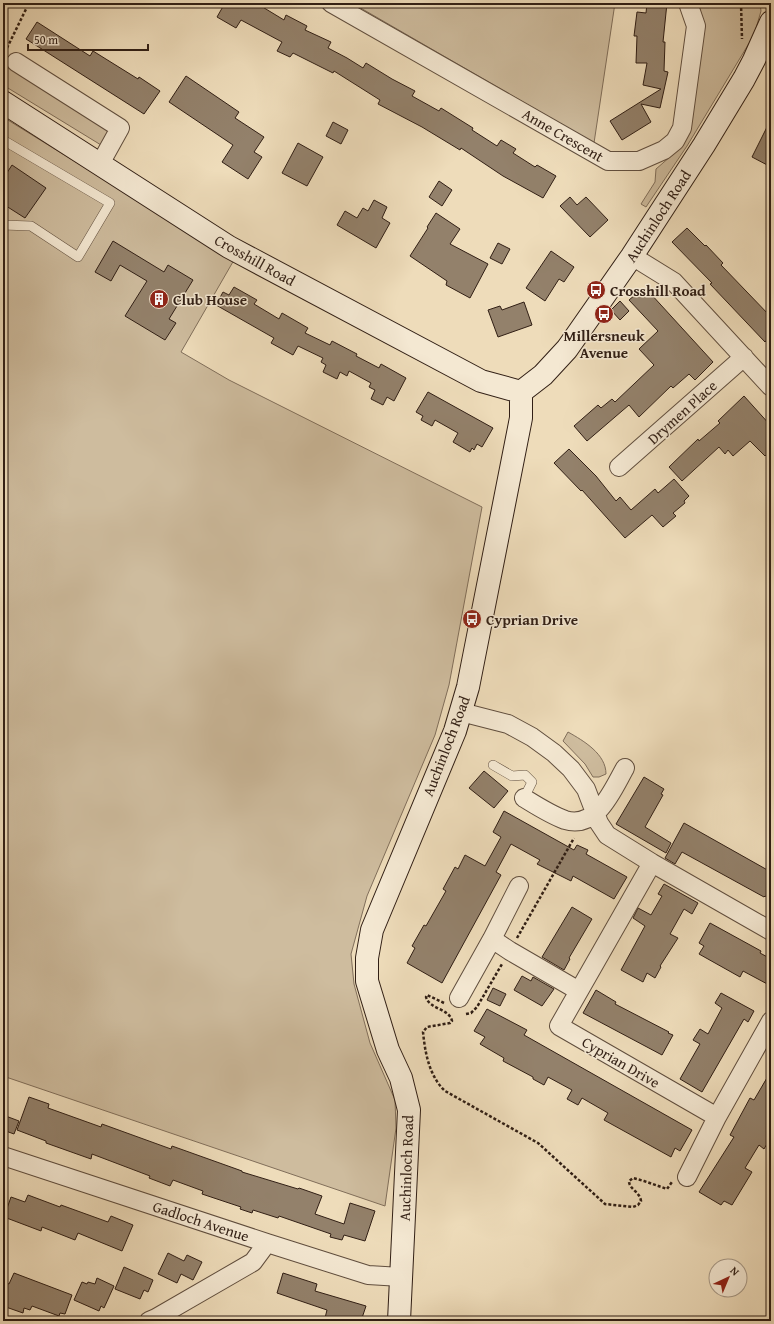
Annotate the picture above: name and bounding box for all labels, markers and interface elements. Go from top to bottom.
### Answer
scale bar [28,26,148,52]
text: 50 m [34,31,58,48]
street label: Anne Crescent [518,103,608,167]
street label: Auchinloch Road [620,166,696,266]
street label: Crosshill Road [211,229,299,291]
bus stop icon: Crosshill Road [585,279,607,301]
place label: Crosshill Road [610,280,706,301]
building icon: Club House [148,288,170,310]
place label: Club House [173,289,247,310]
bus stop icon: Millersneuk Avenue [593,303,615,325]
place label: Millersneuk Avenue [564,325,645,363]
street label: Drymen Place [643,375,721,449]
bus stop icon: Cyprian Drive [461,608,483,630]
place label: Cyprian Drive [486,609,578,630]
street label: Auchinloch Road [417,693,475,799]
street label: Cyprian Drive [578,1031,664,1093]
street label: Auchinloch Road [394,1115,418,1221]
street label: Gadloch Avenue [150,1196,252,1246]
north arrow [708,1258,748,1298]
text: N [727,1262,744,1280]

